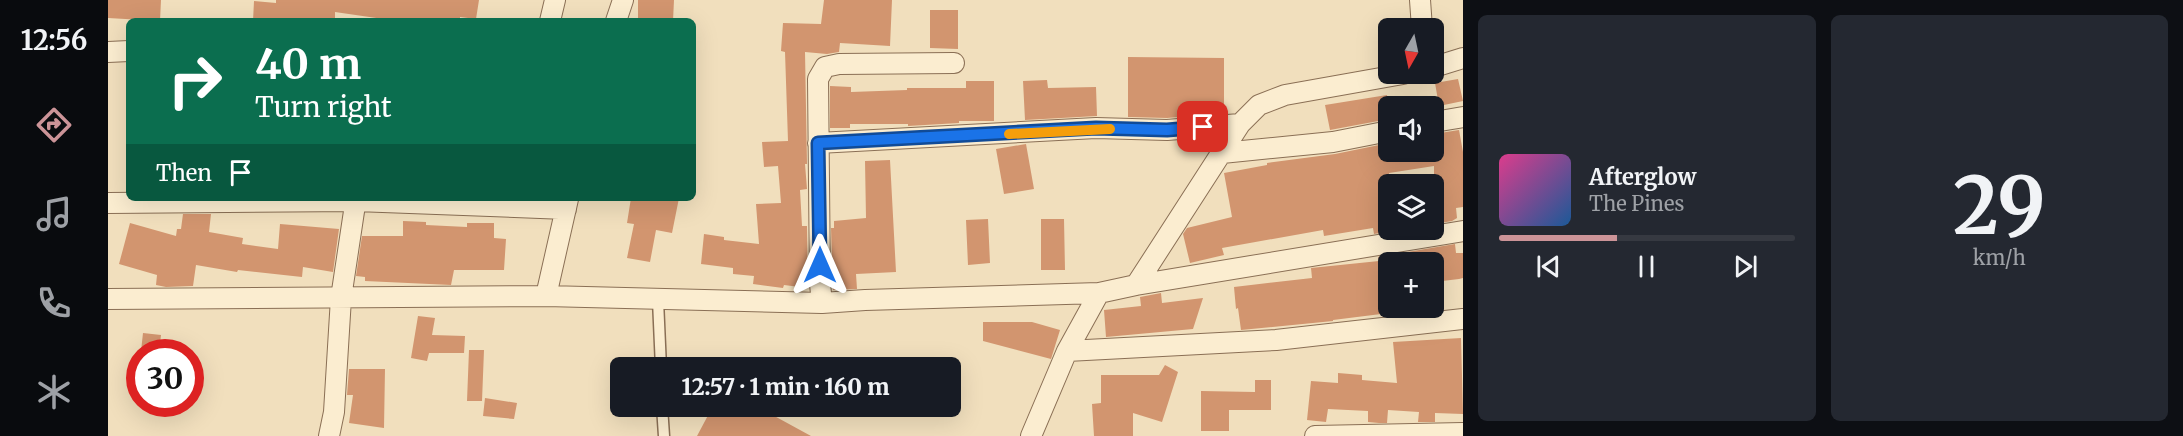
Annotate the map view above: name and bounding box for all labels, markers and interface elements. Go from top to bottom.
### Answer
north arrow [1378,18,1444,84]
map controls [1378,18,1444,318]
text: 12:56 [21,23,87,57]
text: 40 m [255,38,361,90]
icon: right [156,42,234,120]
text: Turn right [255,90,392,124]
button: sound [1378,96,1444,162]
pin [1177,101,1228,152]
icon: directions [33,104,75,146]
icon: arrive [1186,110,1219,143]
icon: arrive [224,156,257,189]
text: 29 [1953,157,2046,255]
text: Then [156,159,212,187]
text: Afterglow [1589,163,1696,191]
button: layers [1378,174,1444,240]
text: The Pines [1589,191,1684,216]
icon: music [33,193,75,235]
position arrow [788,233,852,297]
text: km/h [1973,245,2026,270]
icon: previous [1532,250,1565,283]
icon: pause [1630,250,1663,283]
icon: next [1729,250,1762,283]
button: + [1378,252,1444,318]
icon: phone [33,282,75,324]
speed limit sign: 30 [126,339,204,417]
icon: climate [33,371,75,413]
text: 12:57 · 1 min · 160 m [682,373,889,401]

